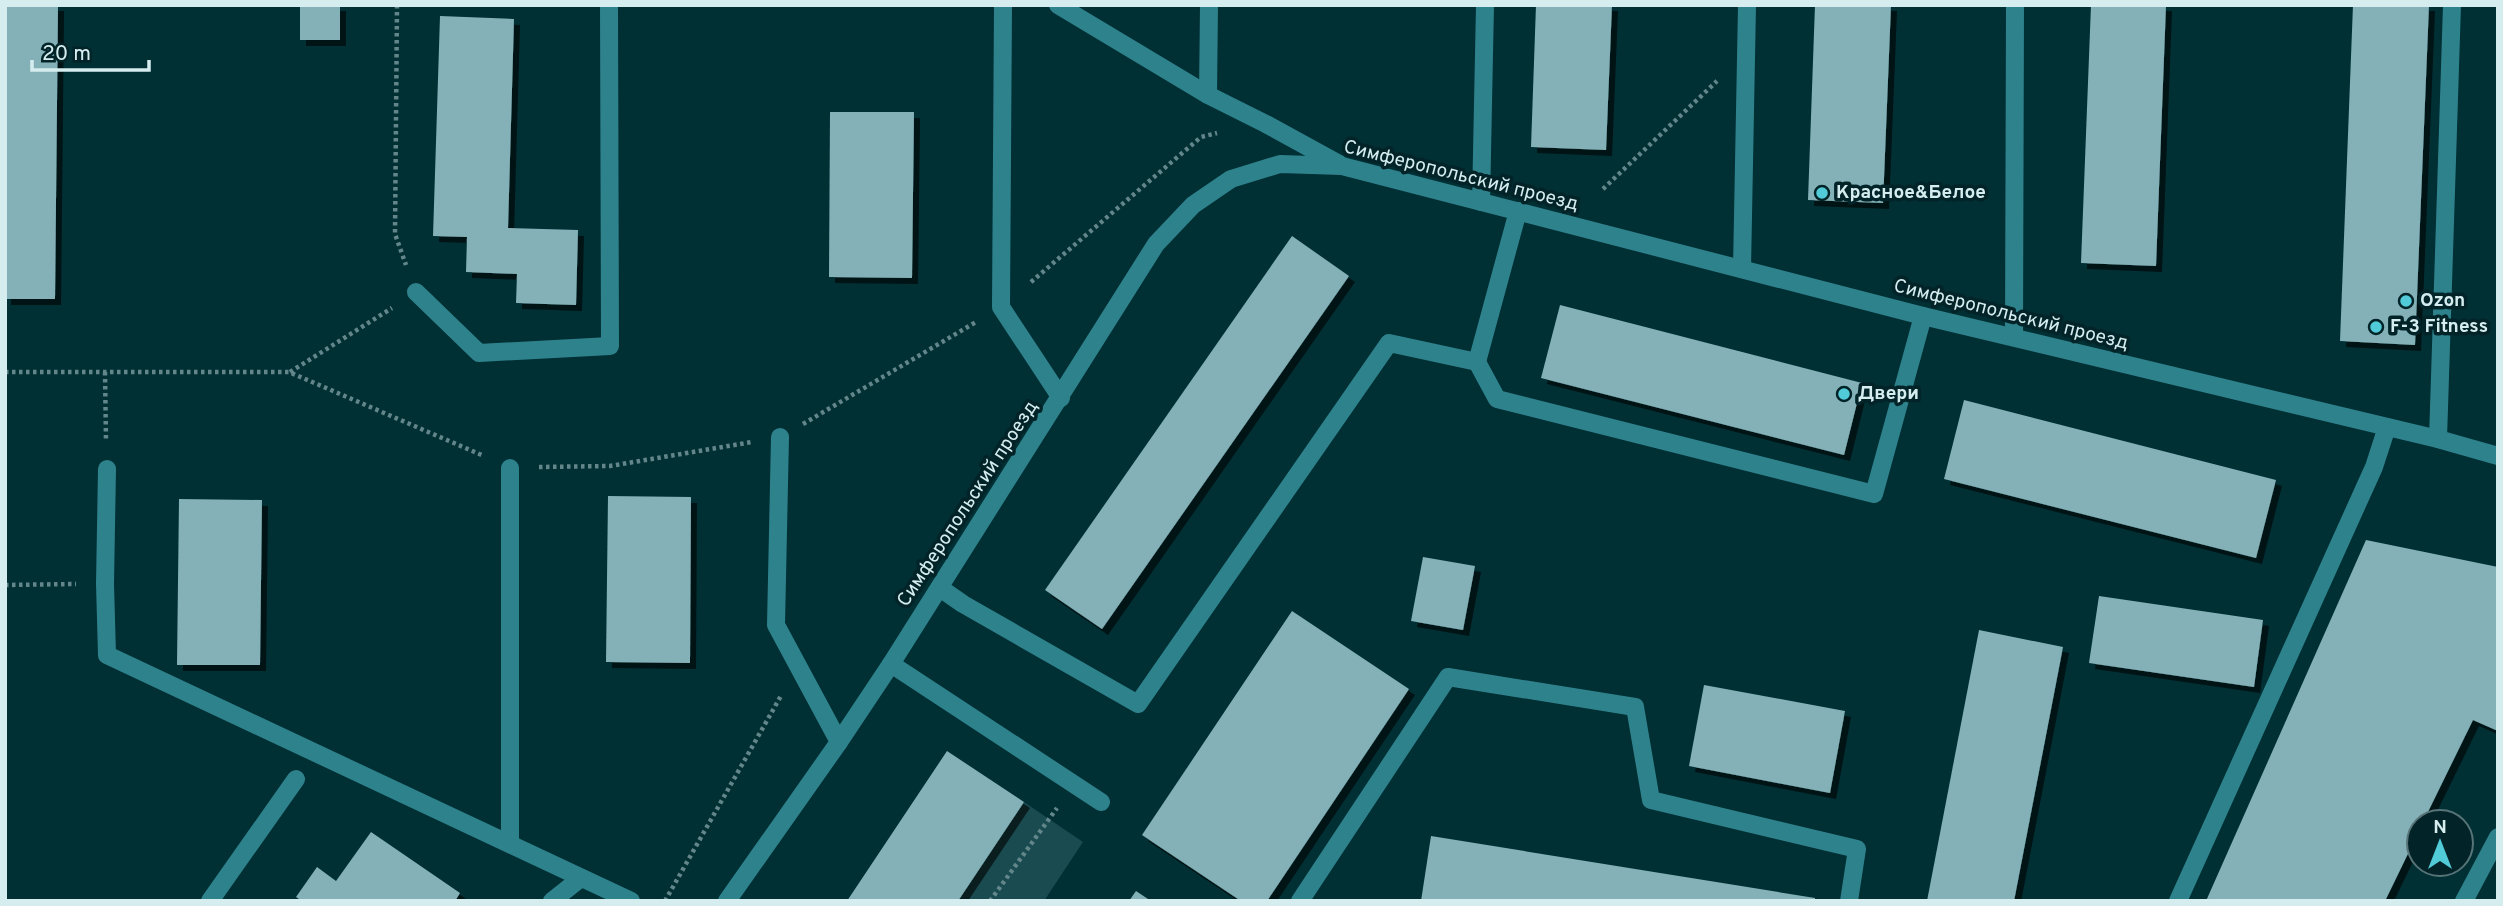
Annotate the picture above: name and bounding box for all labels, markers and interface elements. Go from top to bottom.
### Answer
scale bar [32,28,149,72]
text: 20 m [42,41,91,68]
street label: Симферопольский проезд [1341,135,1581,217]
place label: Красное&Белое [1836,181,1986,205]
marker: Красное&Белое [1814,185,1830,201]
street label: Симферопольский проезд [1891,274,2131,356]
place label: Ozon [2420,289,2465,313]
marker: Ozon [2398,293,2414,309]
place label: F-3 Fitness [2390,315,2488,339]
marker: F-3 Fitness [2368,319,2384,335]
place label: Двери [1858,382,1919,406]
marker: Двери [1836,386,1852,402]
street label: Симферопольский проезд [892,396,1044,612]
north arrow [2405,808,2475,878]
text: N [2433,816,2447,840]

